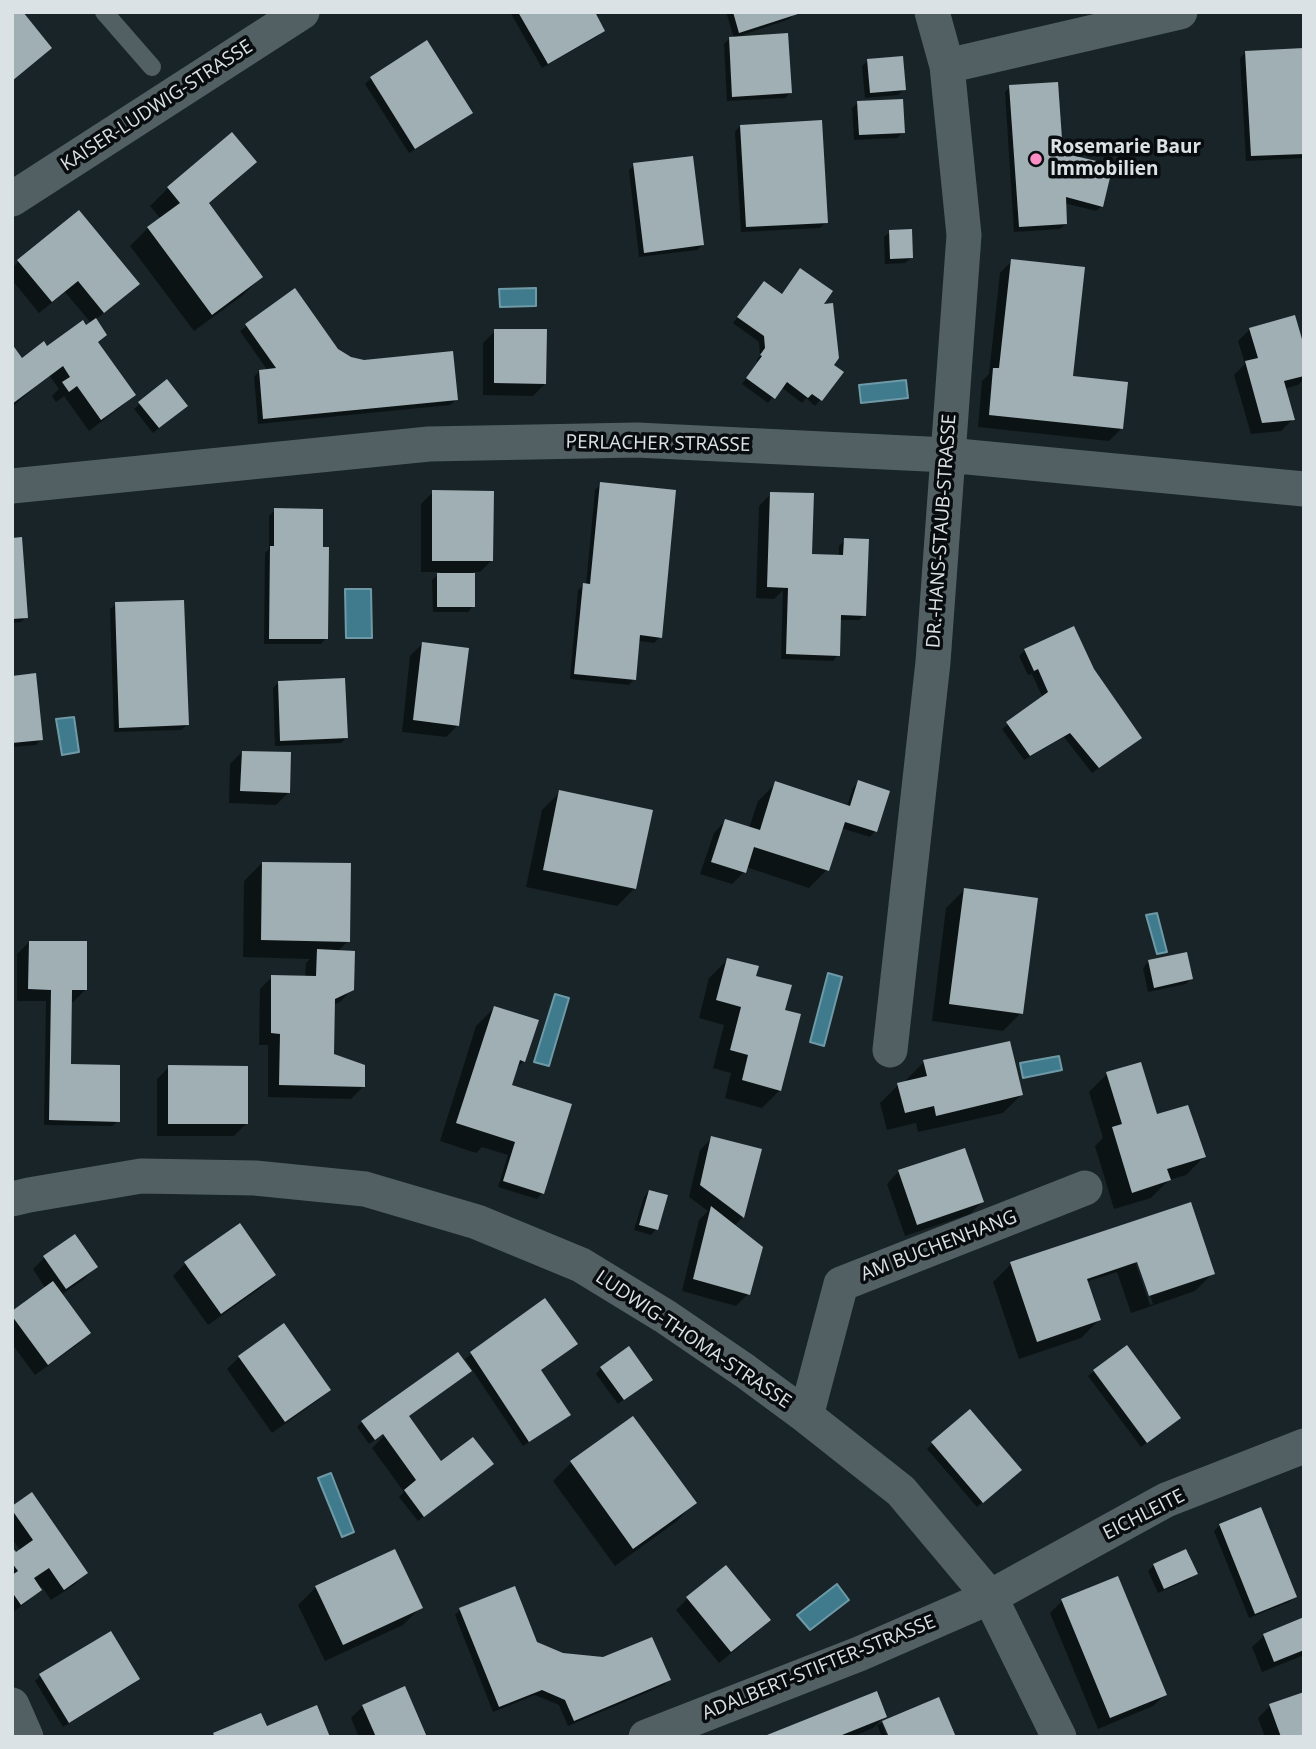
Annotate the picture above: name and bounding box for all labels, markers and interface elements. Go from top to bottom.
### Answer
street label: KAISER-LUDWIG-STRASSE [57,35,257,177]
place label: Rosemarie Baur Immobilien [1050,137,1201,181]
marker: Rosemarie Baur Immobilien [1028,151,1044,167]
street label: DR.-HANS-STAUB-STRASSE [922,413,962,649]
street label: PERLACHER STRASSE [565,431,751,457]
street label: AM BUCHENHANG [858,1206,1020,1286]
street label: LUDWIG-THOMA-STRASSE [591,1266,795,1414]
street label: EICHLEITE [1099,1485,1189,1545]
street label: ADALBERT-STIFTER-STRASSE [699,1611,939,1725]

